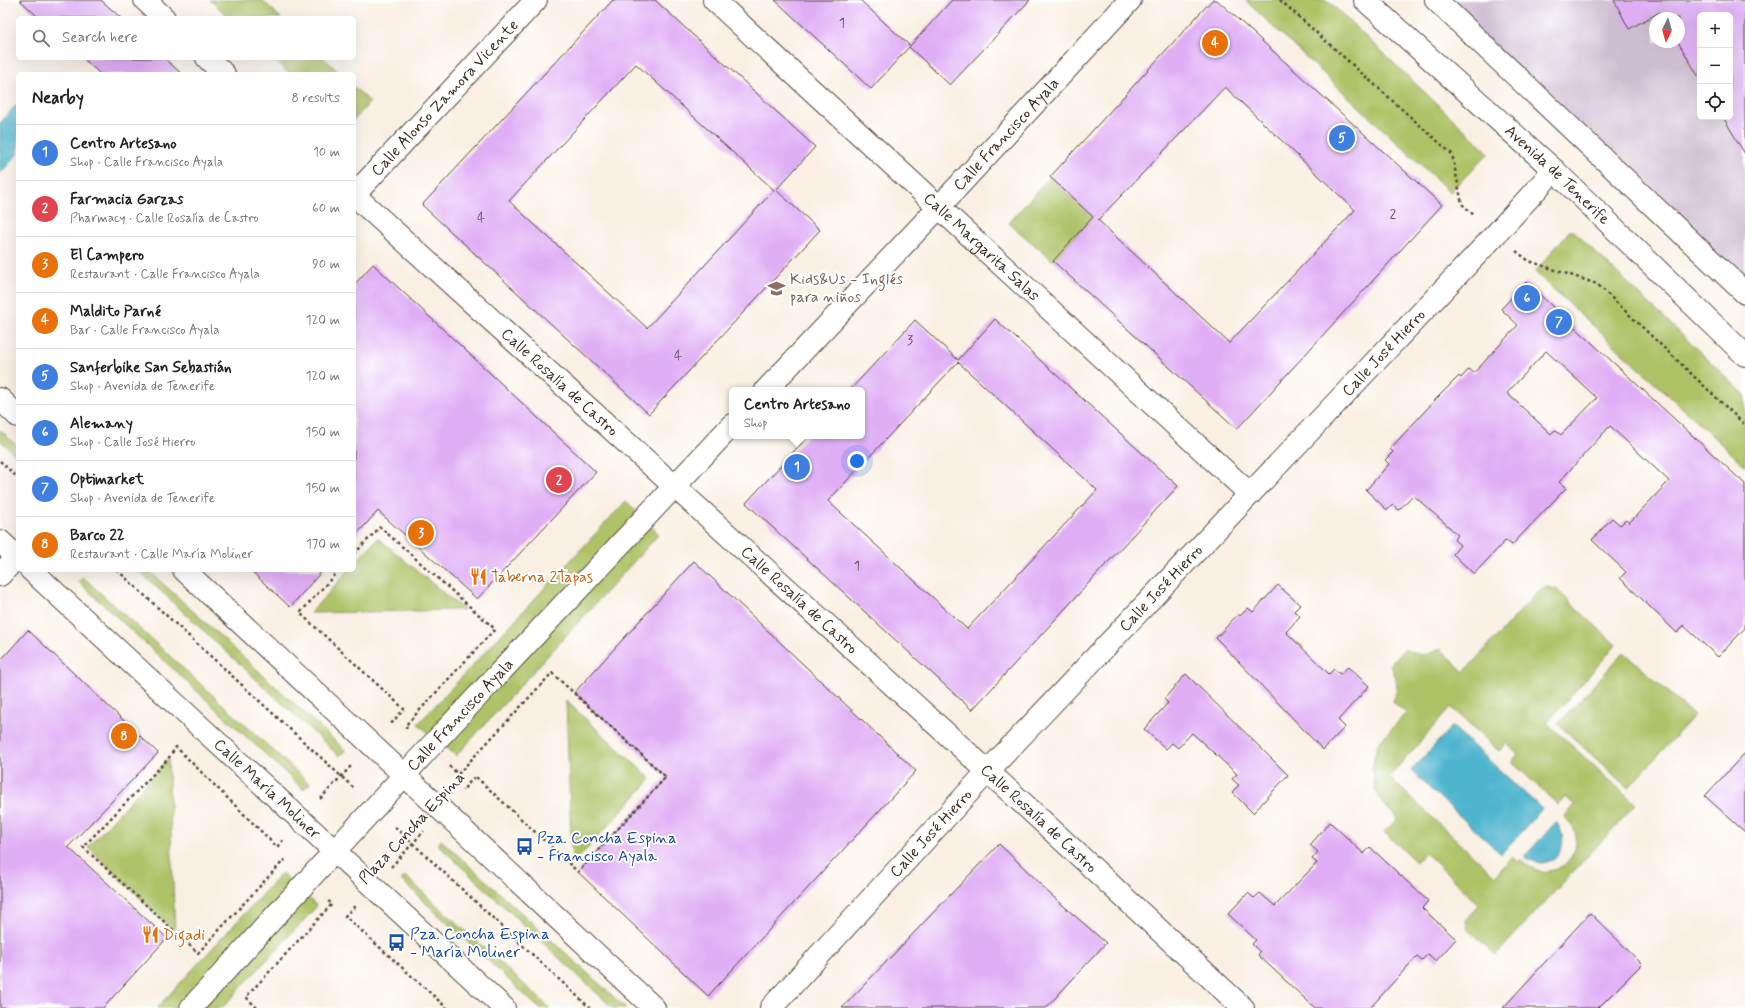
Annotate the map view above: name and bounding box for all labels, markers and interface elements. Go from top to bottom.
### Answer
north arrow [1649,12,1685,48]
map controls [1697,12,1733,120]
button: + [1697,12,1733,48]
house number: 1 [839,14,845,32]
street label: Calle Alonso Zamora Vicente [366,15,523,181]
search box [16,16,356,60]
icon: search [30,27,52,49]
text: Search here [62,28,138,48]
pin: 4 [1202,28,1228,58]
button: − [1697,48,1733,84]
street label: Calle Francisco Ayala [949,73,1064,195]
button: locate [1697,84,1733,120]
text: Nearby [32,87,84,109]
text: 8 results [292,90,340,107]
street label: Avenida de Tenerife [1500,120,1615,230]
pin: 5 [1329,123,1355,153]
text: Centro Artesano [70,134,177,154]
text: 1 [42,144,48,161]
text: 10 m [313,144,340,161]
text: Shop · Calle Francisco Ayala [70,154,223,171]
street label: Calle Margarita Salas [919,188,1044,306]
text: Farmacia Garzas [70,190,183,210]
text: 2 [42,200,48,217]
text: 60 m [312,200,340,217]
house number: 2 [1390,205,1397,223]
house number: 4 [477,209,485,227]
text: Pharmacy · Calle Rosalía de Castro [70,210,259,227]
text: El Campero [70,246,144,266]
text: 3 [42,256,48,273]
text: 90 m [312,256,340,273]
text: Restaurant · Calle Francisco Ayala [70,266,260,283]
place label: Kids&Us - Inglés para niños [790,269,903,308]
school or university icon: Kids&Us - Inglés para niños [767,278,787,298]
pin: 6 [1514,283,1540,313]
text: Maldito Parné [70,302,161,322]
street label: Calle José Hierro [1337,304,1430,401]
pin: 7 [1546,307,1572,337]
text: 4 [41,312,49,329]
text: 120 m [306,312,340,329]
text: Bar · Calle Francisco Ayala [70,322,220,339]
street label: Calle Rosalía de Castro [497,323,623,441]
house number: 3 [907,331,913,349]
house number: 4 [674,347,682,365]
text: Sanferbike San Sebastián [70,358,232,378]
text: 5 [41,368,49,385]
text: 120 m [306,368,340,385]
text: Shop · Avenida de Tenerife [70,378,215,395]
popup [729,387,865,439]
text: Centro Artesano [744,395,850,415]
text: Alemany [70,414,133,434]
text: Shop [744,415,767,432]
text: 6 [42,424,48,441]
text: 150 m [306,424,340,441]
text: Shop · Calle José Hierro [70,434,195,451]
your location [847,451,867,471]
pin: 1 [784,452,810,482]
pin: 2 [546,465,572,495]
text: Optimarket [70,470,144,490]
text: 7 [41,480,49,497]
text: 150 m [306,480,340,497]
text: Shop · Avenida de Tenerife [70,490,215,507]
pin: 3 [408,518,434,548]
text: Barco 22 [70,526,125,546]
text: 8 [41,536,49,553]
text: 170 m [306,536,340,553]
street label: Calle José Hierro [1115,540,1207,636]
street label: Calle Rosalía de Castro [736,541,863,659]
text: Restaurant · Calle María Moliner [70,546,253,563]
house number: 1 [854,557,860,575]
restaurant icon: Taberna 2Tapas [468,567,488,587]
place label: Taberna 2Tapas [491,567,593,588]
street label: Calle Francisco Ayala [402,654,518,776]
pin: 8 [111,721,137,751]
street label: Calle María Moliner [209,734,325,844]
street label: Calle Rosalía de Castro [976,759,1102,878]
street label: Plaza Concha Espina [354,767,470,889]
street label: Calle José Hierro [885,784,977,882]
place label: Pza. Concha Espina - Francisco Ayala [537,828,676,867]
bus stop icon: Pza. Concha Espina - Francisco Ayala [514,837,534,857]
place label: Pza. Concha Espina - María Moliner [410,924,549,963]
restaurant icon: Digadi [140,925,160,945]
place label: Digadi [163,925,205,947]
bus stop icon: Pza. Concha Espina - María Moliner [387,933,407,953]

